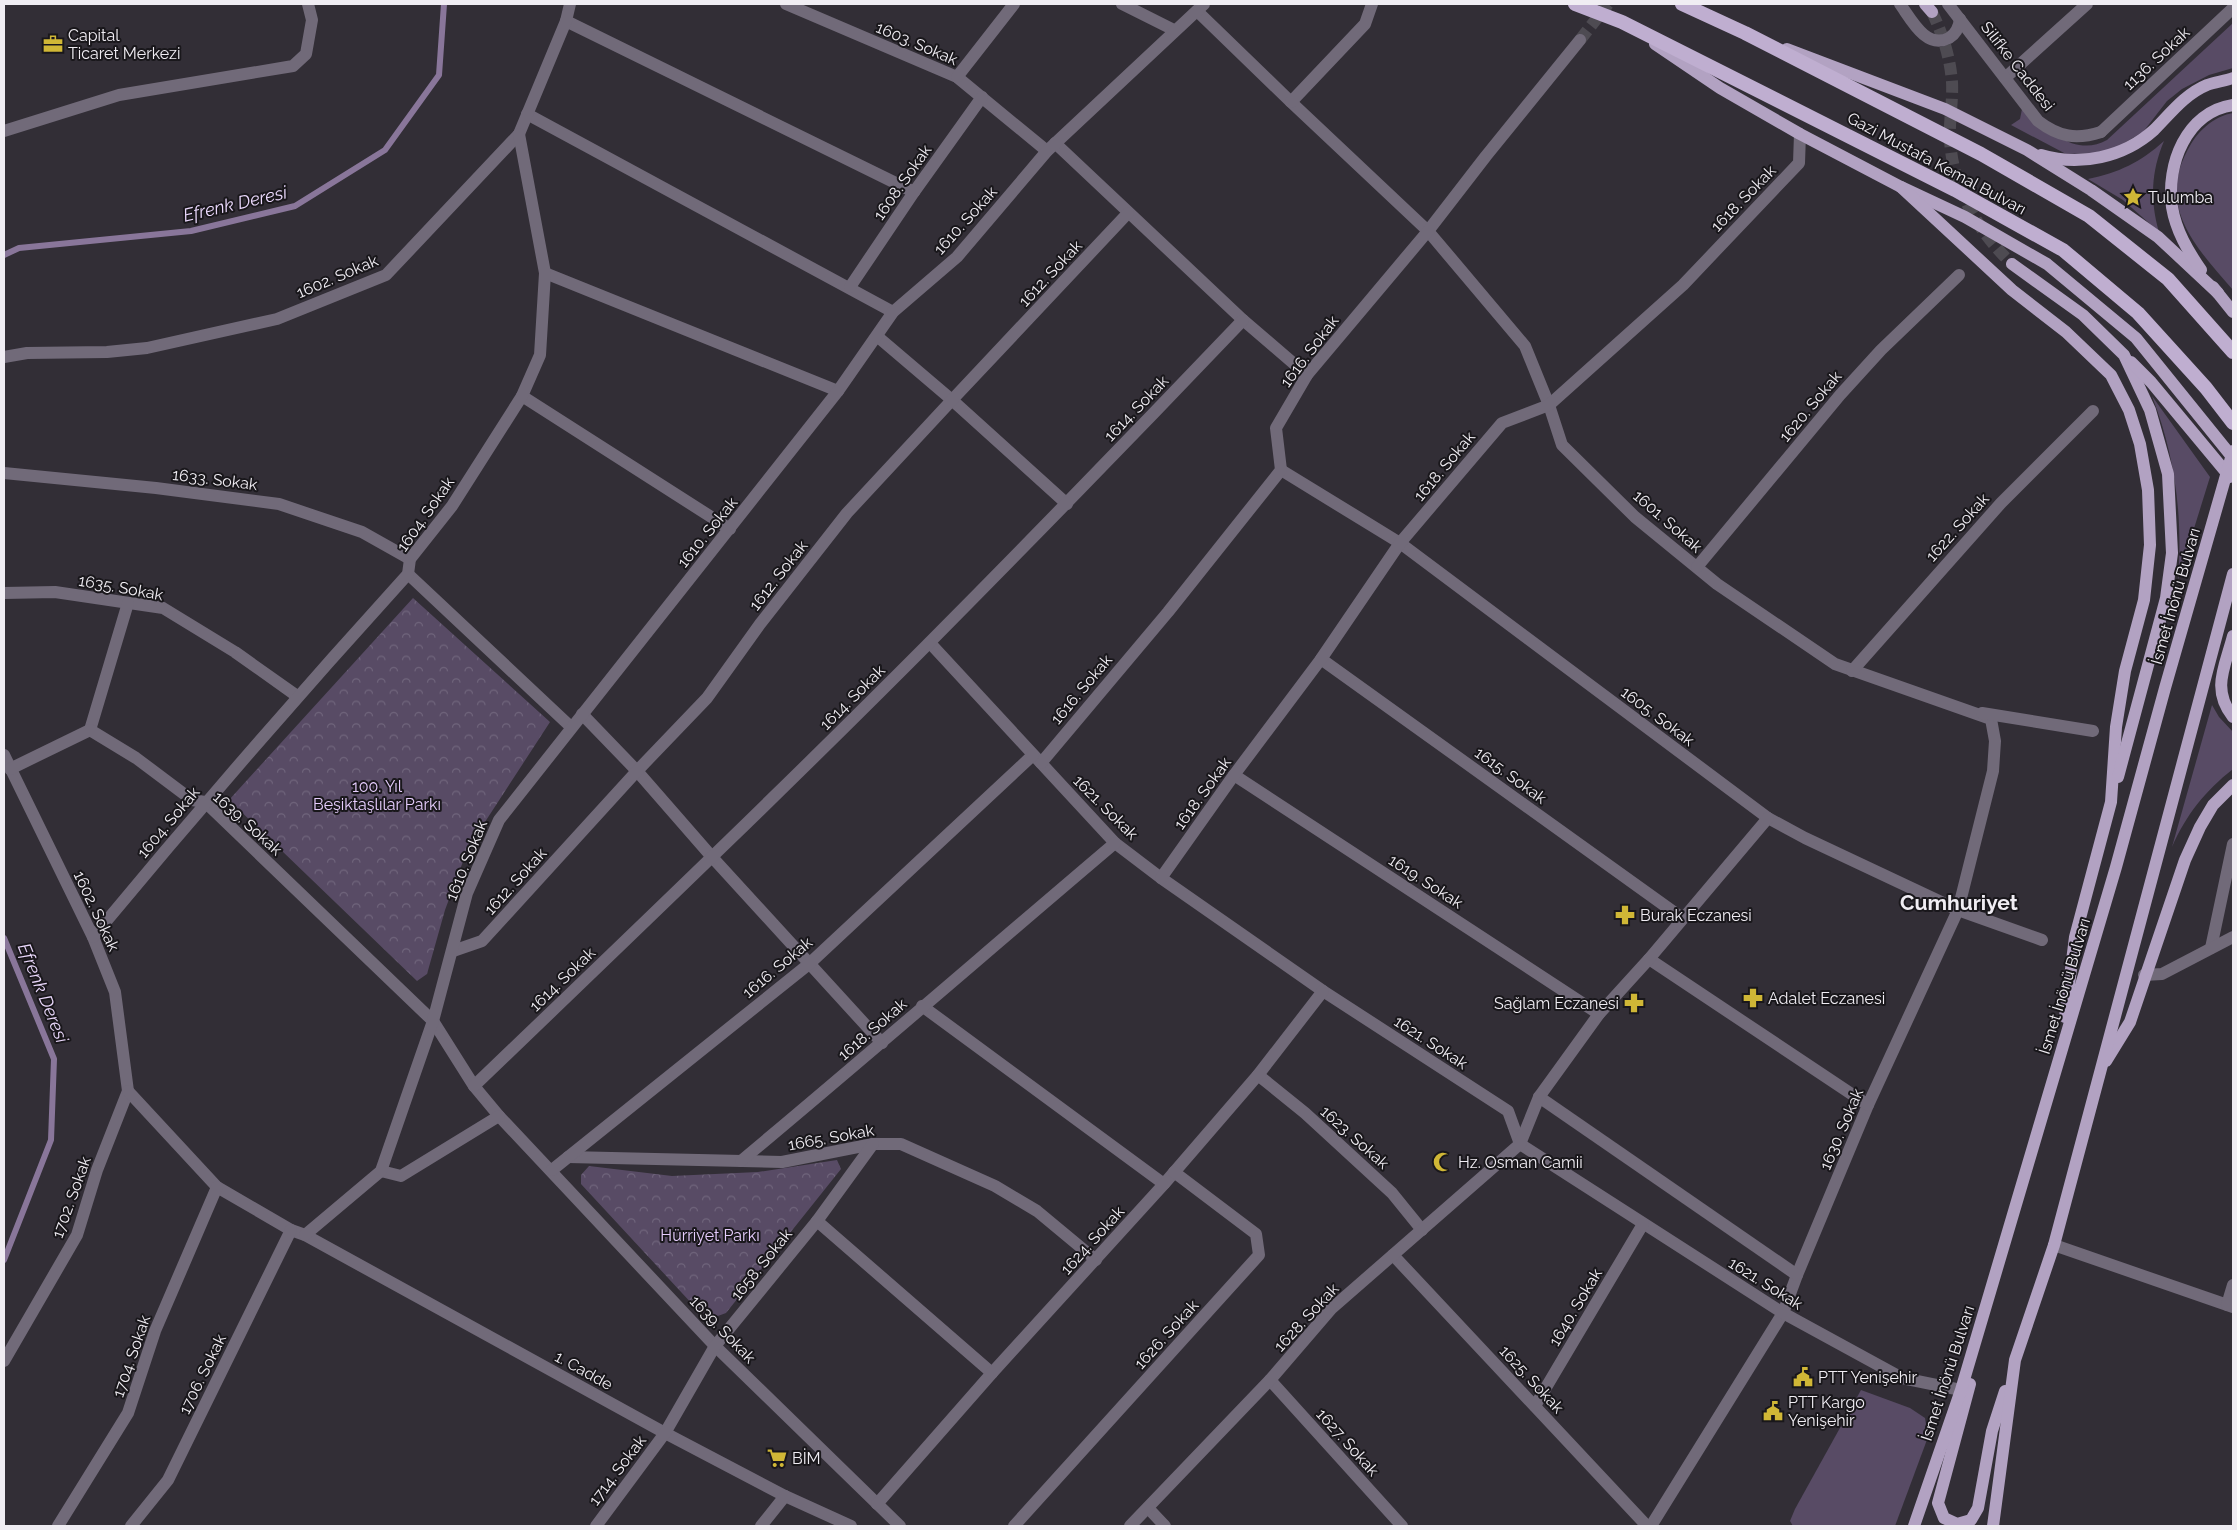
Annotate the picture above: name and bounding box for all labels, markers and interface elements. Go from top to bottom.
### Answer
street label: 1603. Sokak [873,18,961,69]
street label: Silifke Caddesi [1977,18,2058,115]
street label: 1136. Sokak [2119,22,2194,94]
place label: Capital Ticaret Merkezi [68,26,180,63]
office icon: Capital Ticaret Merkezi [42,33,64,55]
street label: Gazi Mustafa Kemal Bulvarı [1844,108,2029,219]
street label: 1608. Sokak [869,140,936,224]
street label: 1618. Sokak [1707,161,1780,235]
water label: Efrenk Deresi [181,181,290,226]
street label: 1610. Sokak [930,182,1001,258]
place icon: Tulumba [2122,186,2144,208]
place label: Tulumba [2148,188,2213,207]
street label: 1612. Sokak [1015,236,1086,310]
street label: 1602. Sokak [294,251,381,302]
street label: 1616. Sokak [1276,311,1343,391]
street label: 1620. Sokak [1775,367,1846,446]
street label: 1614. Sokak [1100,371,1173,445]
street label: 1618. Sokak [1410,427,1479,505]
street label: 1633. Sokak [171,465,259,494]
street label: 1604. Sokak [393,473,458,555]
street label: 1601. Sokak [1629,486,1706,557]
street label: 1622. Sokak [1922,489,1993,565]
street label: 1610. Sokak [673,493,742,571]
street label: İsmet İnönü Bulvarı [2146,525,2204,667]
street label: 1612. Sokak [745,536,812,614]
street label: 1635. Sokak [77,571,165,604]
street label: 1616. Sokak [1047,650,1116,728]
street label: 1614. Sokak [816,661,889,734]
street label: 1605. Sokak [1617,683,1699,750]
street label: 1615. Sokak [1471,743,1551,808]
street label: 1618. Sokak [1170,753,1235,833]
street label: 1621. Sokak [1069,771,1142,844]
park label: 100. Yıl Beşiktaşlılar Parkı [313,777,441,814]
street label: 1604. Sokak [133,782,204,862]
street label: 1639. Sokak [209,787,287,860]
street label: 1610. Sokak [442,817,491,903]
street label: 1612. Sokak [480,844,551,919]
street label: 1619. Sokak [1385,850,1467,913]
street label: 1602. Sokak [70,868,124,955]
district label: Cumhuriyet [1900,890,2018,915]
pharmacy icon: Burak Eczanesi [1614,904,1636,926]
place label: Burak Eczanesi [1640,906,1752,925]
street label: İsmet İnönü Bulvarı [2034,916,2094,1056]
street label: 1616. Sokak [739,932,816,1002]
water label: Efrenk Deresi [14,940,73,1047]
street label: 1614. Sokak [526,943,600,1015]
pharmacy icon: Adalet Eczanesi [1742,987,1764,1009]
place label: Adalet Eczanesi [1768,989,1885,1008]
pharmacy icon: Sağlam Eczanesi [1623,992,1645,1014]
street label: 1618. Sokak [834,994,911,1064]
place label: Sağlam Eczanesi [1494,994,1619,1013]
street label: 1621. Sokak [1390,1012,1471,1073]
street label: 1630. Sokak [1816,1085,1867,1173]
street label: 1623. Sokak [1317,1102,1393,1173]
street label: 1665. Sokak [787,1121,876,1154]
mosque icon: Hz. Osman Camii [1432,1151,1454,1173]
street label: 1702. Sokak [48,1153,95,1241]
place label: Hz. Osman Camii [1458,1153,1583,1172]
street label: 1624. Sokak [1057,1202,1128,1278]
street label: 1658. Sokak [727,1224,796,1304]
park label: Hürriyet Parkı [660,1226,760,1245]
street label: 1621. Sokak [1725,1253,1807,1314]
street label: 1640. Sokak [1545,1265,1606,1349]
street label: 1628. Sokak [1270,1279,1343,1355]
street label: 1639. Sokak [686,1292,760,1367]
street label: 1626. Sokak [1130,1295,1203,1373]
street label: İsmet İnönü Bulvarı [1916,1303,1978,1443]
street label: 1704. Sokak [109,1312,155,1400]
street label: 1706. Sokak [175,1331,230,1417]
street label: 1625. Sokak [1496,1342,1568,1417]
street label: 1. Cadde [552,1347,616,1394]
public building icon: PTT Yenişehir [1792,1366,1814,1388]
place label: PTT Yenişehir [1818,1368,1918,1387]
place label: PTT Kargo Yenişehir [1788,1393,1865,1430]
public building icon: PTT Kargo Yenişehir [1762,1400,1784,1422]
street label: 1627. Sokak [1312,1405,1383,1480]
street label: 1714. Sokak [585,1431,650,1509]
supermarket icon: BİM [766,1447,788,1469]
place label: BİM [792,1448,821,1468]

